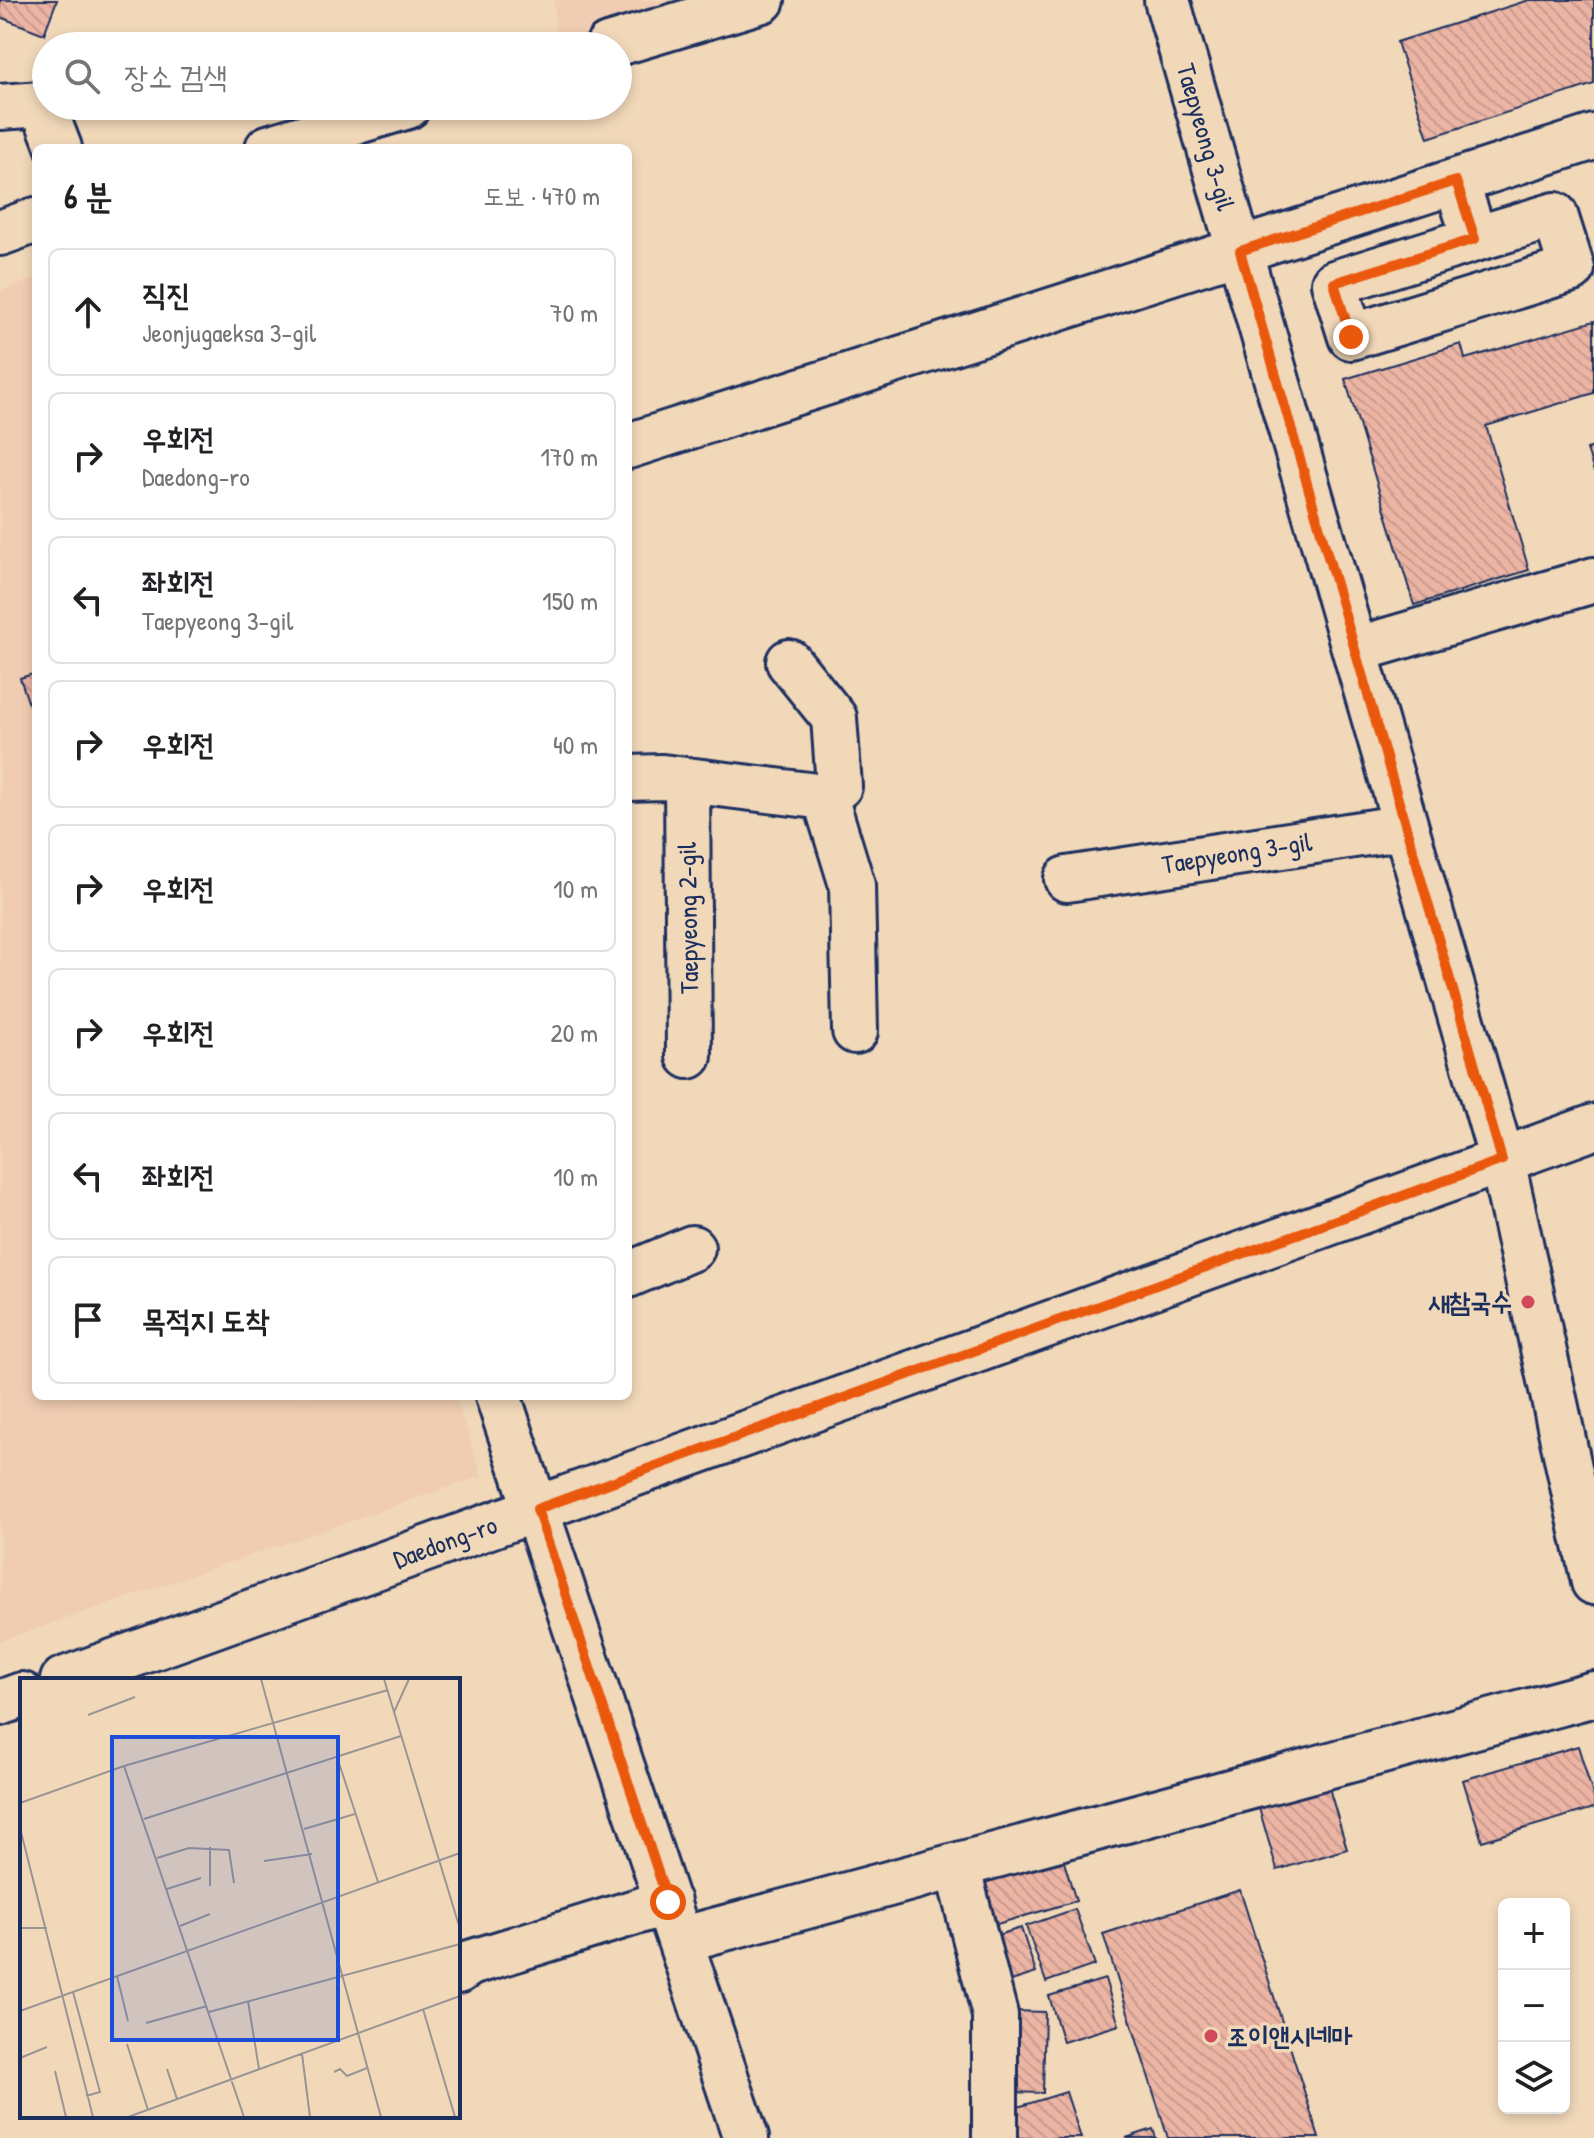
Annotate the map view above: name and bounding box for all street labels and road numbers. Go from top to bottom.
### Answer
street label: Taepyeong 3-gil [1169,59,1244,215]
street label: Taepyeong 3-gil [1159,823,1315,882]
street label: Taepyeong 2-gil [669,842,706,994]
street label: Daedong-ro [388,1507,501,1576]

